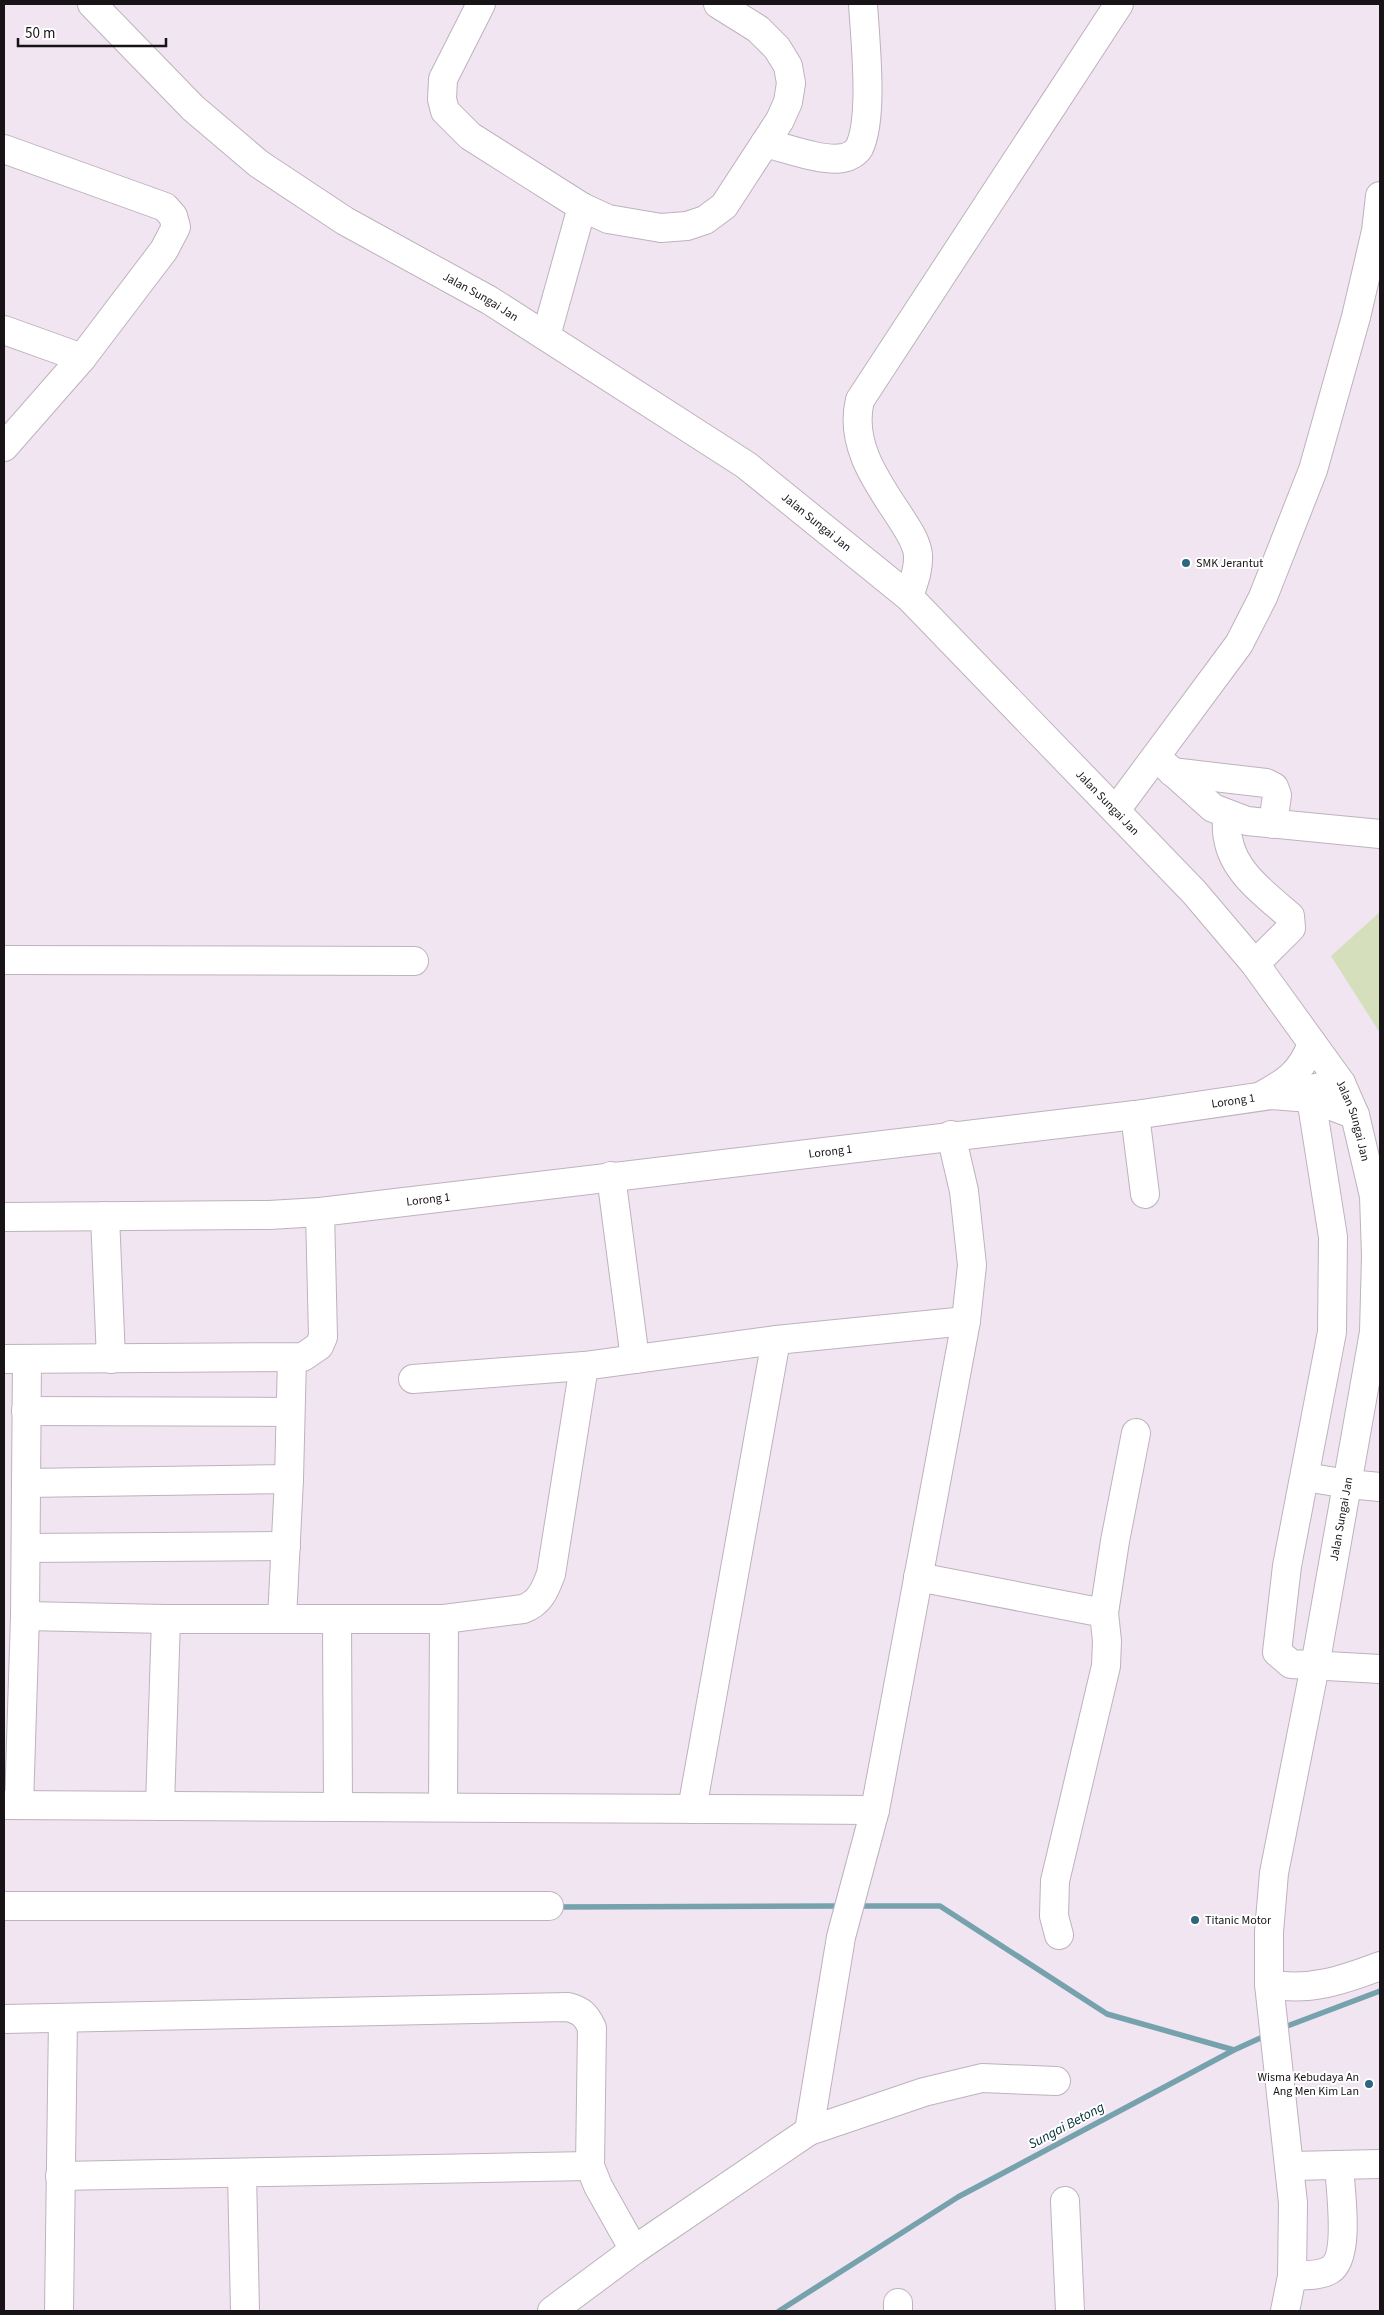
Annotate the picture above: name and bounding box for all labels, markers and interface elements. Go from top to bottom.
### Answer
scale bar [18,15,165,47]
text: 50 m [25,23,55,44]
street label: Jalan Sungai Jan [440,268,522,326]
street label: Jalan Sungai Jan [778,489,855,556]
place label: SMK Jerantut [1196,555,1263,572]
marker: SMK Jerantut [1180,557,1192,569]
street label: Jalan Sungai Jan [1072,766,1143,839]
street label: Jalan Sungai Jan [1332,1076,1374,1163]
street label: Lorong 1 [1210,1090,1256,1113]
street label: Lorong 1 [808,1141,853,1163]
street label: Lorong 1 [405,1189,451,1211]
street label: Jalan Sungai Jan [1326,1476,1357,1562]
place label: Titanic Motor [1205,1912,1272,1929]
marker: Titanic Motor [1189,1914,1201,1926]
place label: Wisma Kebudaya An Ang Men Kim Lan [1258,2069,1359,2100]
marker: Wisma Kebudaya An Ang Men Kim Lan [1363,2078,1375,2090]
water label: Sungai Betong [1025,2097,1108,2154]

